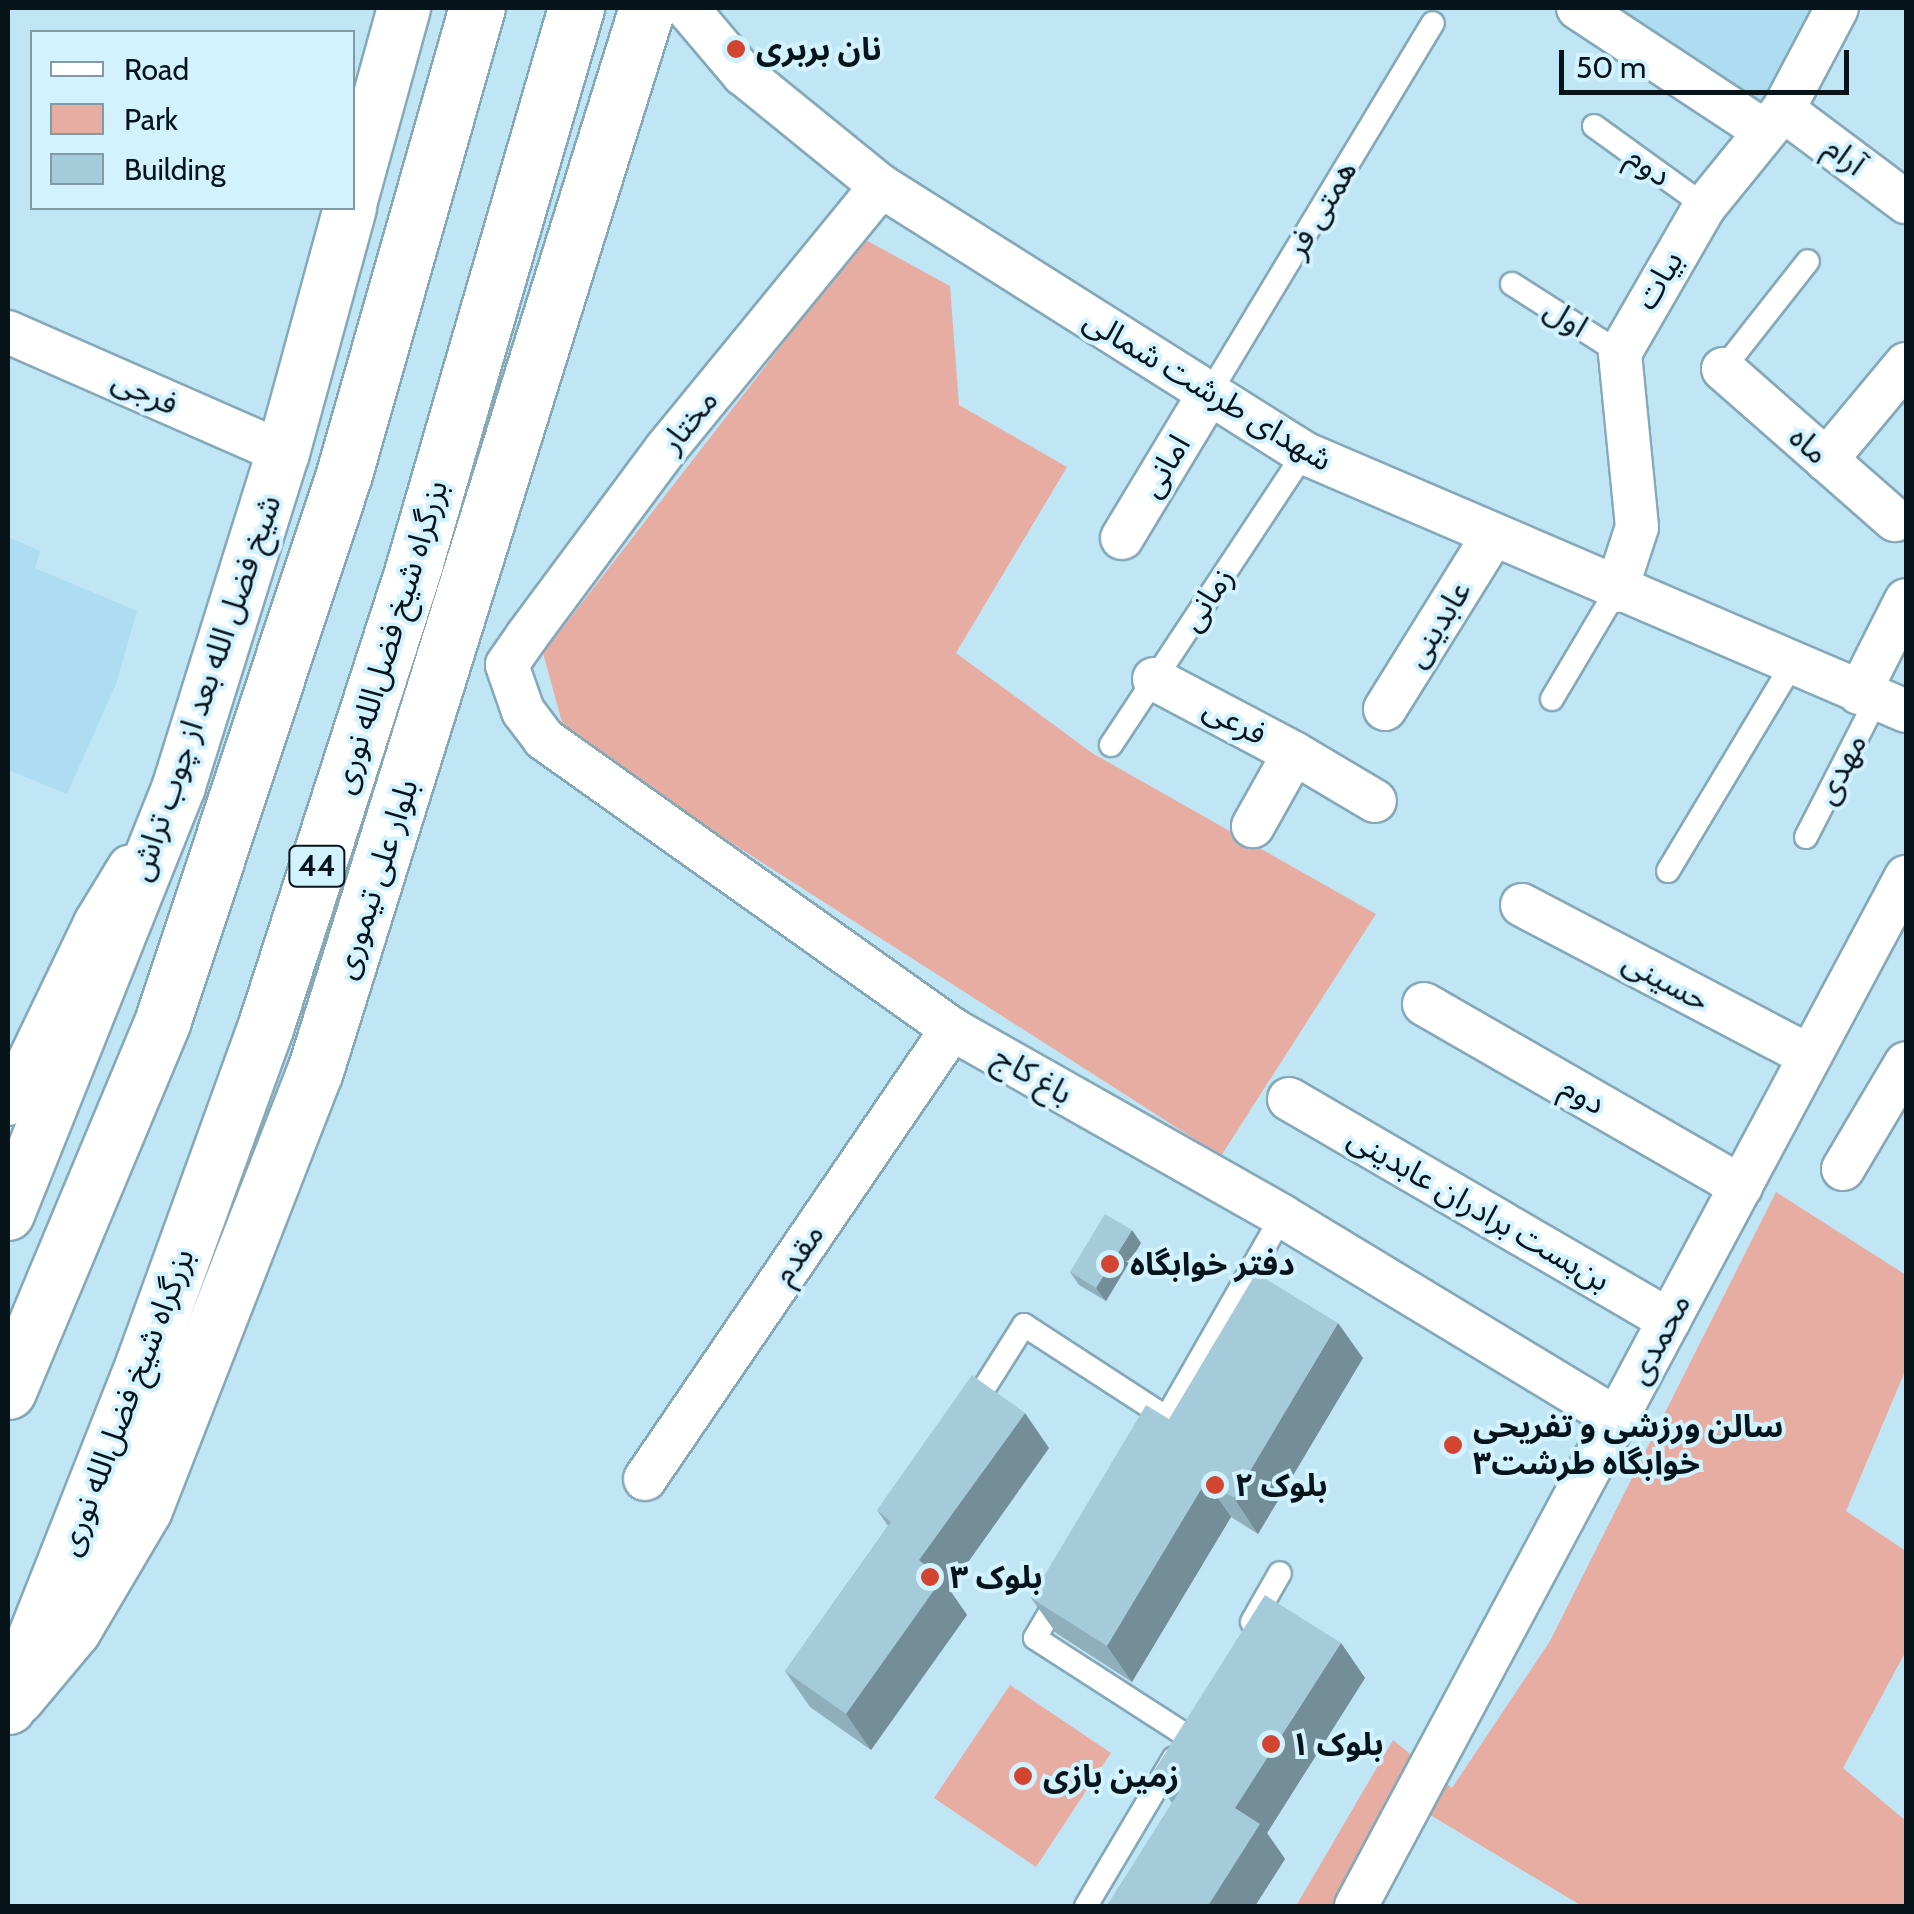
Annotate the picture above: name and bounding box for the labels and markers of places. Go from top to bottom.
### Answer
place label: نان بربری [756,30,882,68]
marker: نان بربری [725,38,747,60]
place label: دفتر خوابگاه [1130,1245,1295,1283]
marker: دفتر خوابگاه [1099,1253,1121,1275]
place label: سالن ورزشی و تفریحی خوابگاه طرشت۳ [1473,1408,1783,1483]
marker: سالن ورزشی و تفریحی خوابگاه طرشت۳ [1442,1434,1464,1456]
place label: بلوک ۲ [1235,1466,1328,1504]
marker: بلوک ۲ [1204,1474,1226,1496]
place label: بلوک ۳ [950,1558,1043,1596]
marker: بلوک ۳ [919,1566,941,1588]
place label: بلوک ۱ [1291,1725,1384,1763]
marker: بلوک ۱ [1260,1733,1282,1755]
place label: زمین بازی [1043,1757,1179,1795]
marker: زمین بازی [1012,1765,1034,1787]

